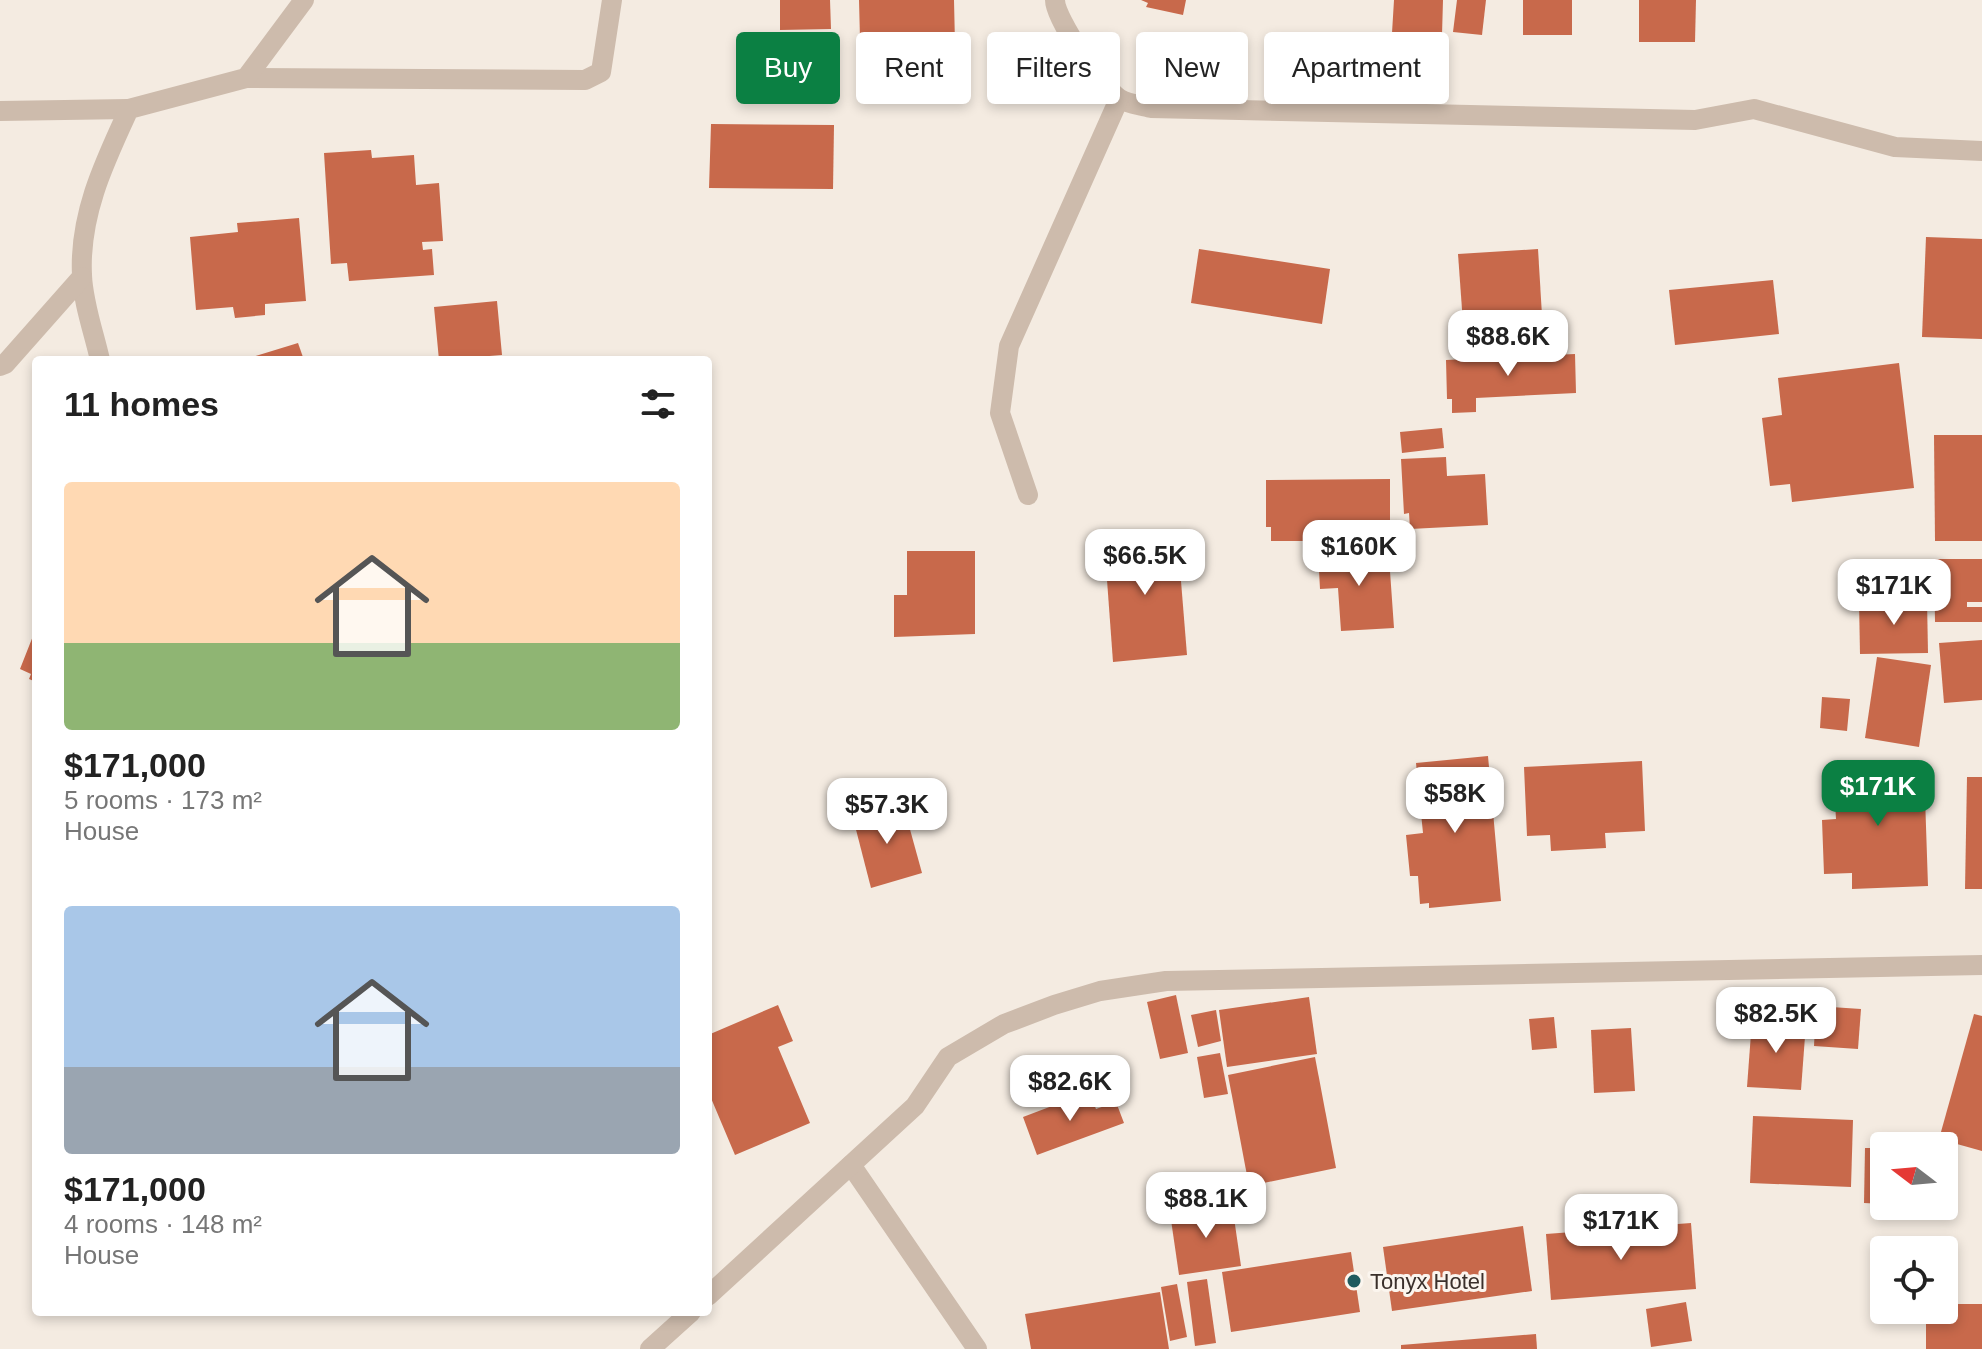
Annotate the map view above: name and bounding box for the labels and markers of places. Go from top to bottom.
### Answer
pin: $88.6K [1443,310,1573,378]
pin: $160K [1303,520,1415,588]
pin: $66.5K [1080,529,1210,597]
pin: $171K [1838,559,1950,627]
pin: $171K [1822,760,1934,828]
pin: $58K [1408,767,1502,835]
pin: $57.3K [822,778,952,846]
pin: $82.5K [1711,987,1841,1055]
pin: $82.6K [1005,1055,1135,1123]
pin: $88.1K [1141,1172,1271,1240]
pin: $171K [1565,1194,1677,1262]
place label: Tonyx Hotel [1370,1269,1485,1294]
marker: Tonyx Hotel [1345,1272,1363,1290]

